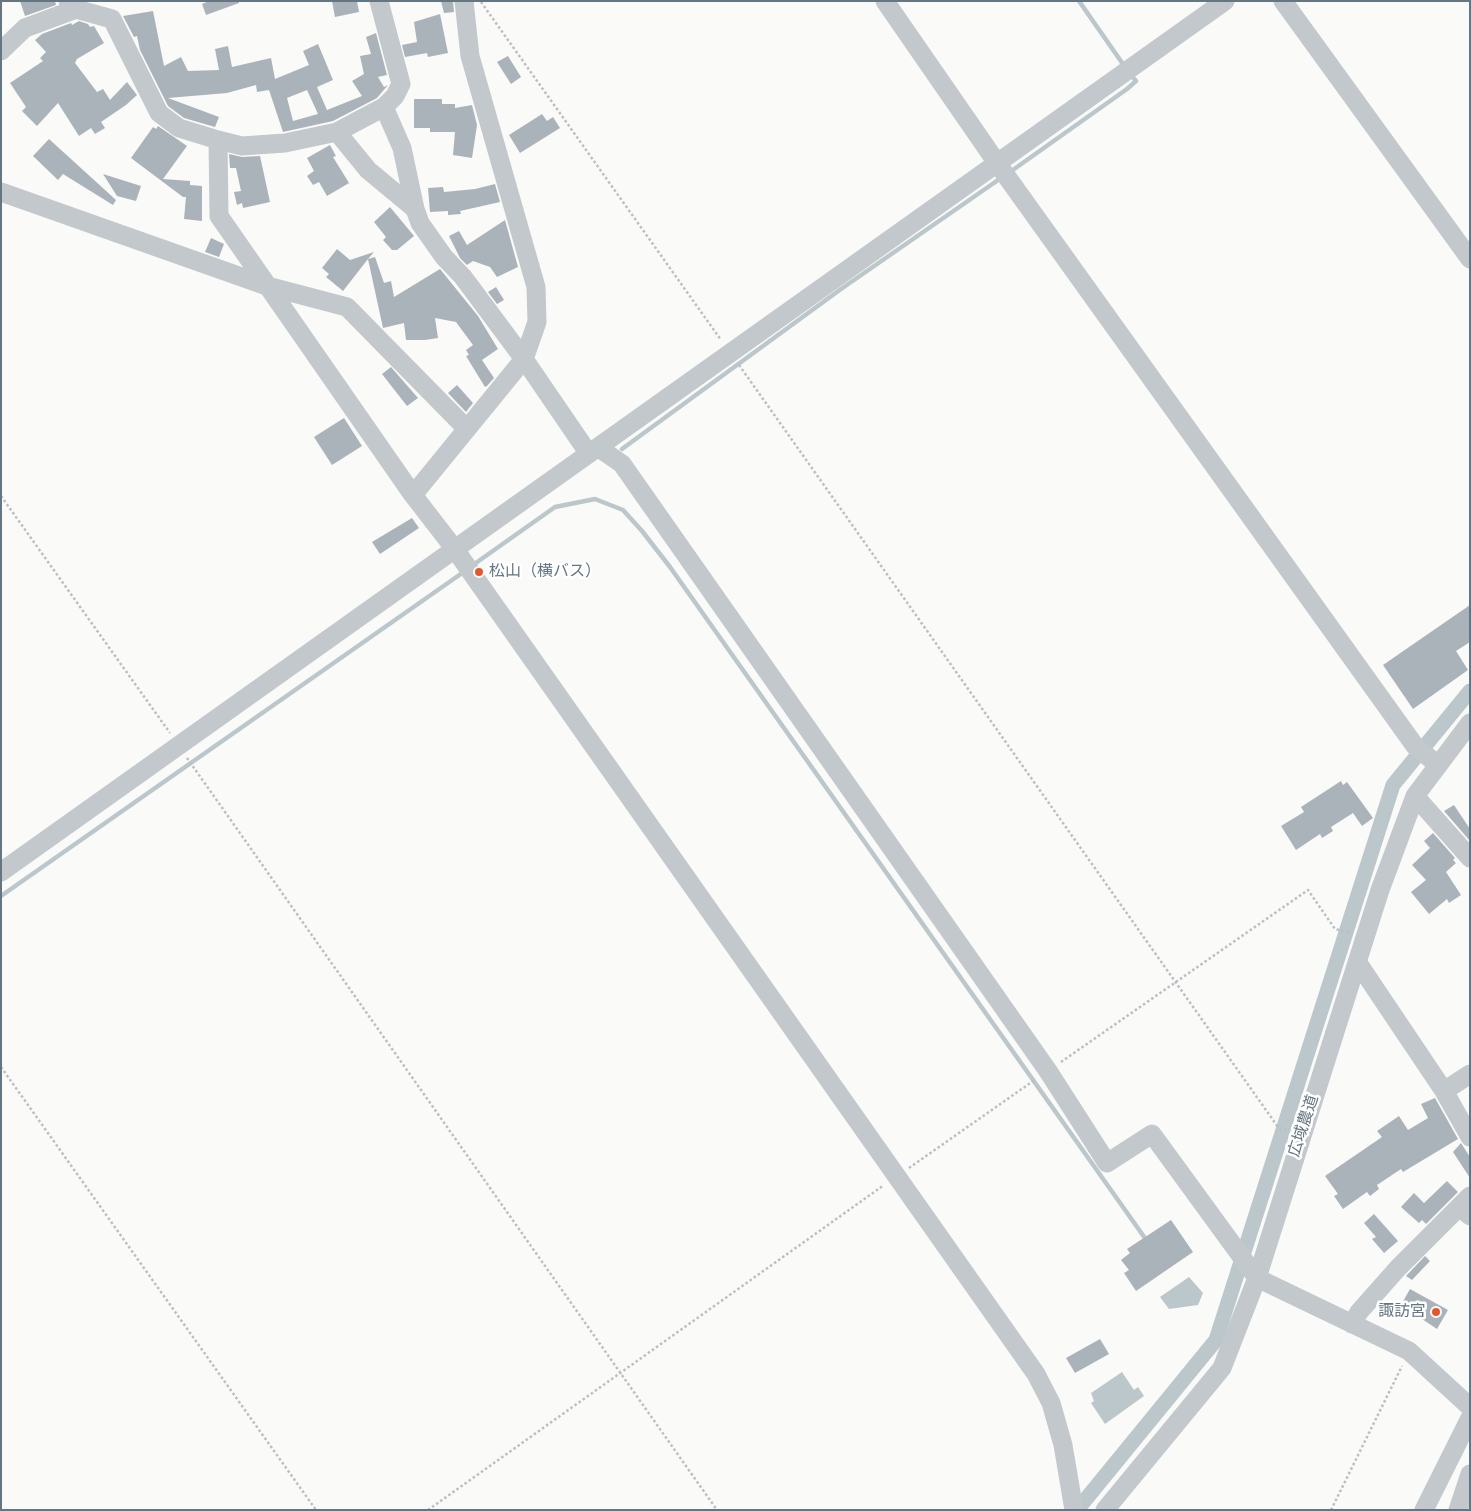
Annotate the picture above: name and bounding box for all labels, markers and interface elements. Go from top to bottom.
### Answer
place label: 松山（横バス） [489,562,601,582]
marker: 松山（横バス） [473,566,485,578]
street label: 広域農道 [1285,1093,1323,1159]
place label: 諏訪宮 [1378,1302,1426,1322]
marker: 諏訪宮 [1430,1306,1442,1318]

